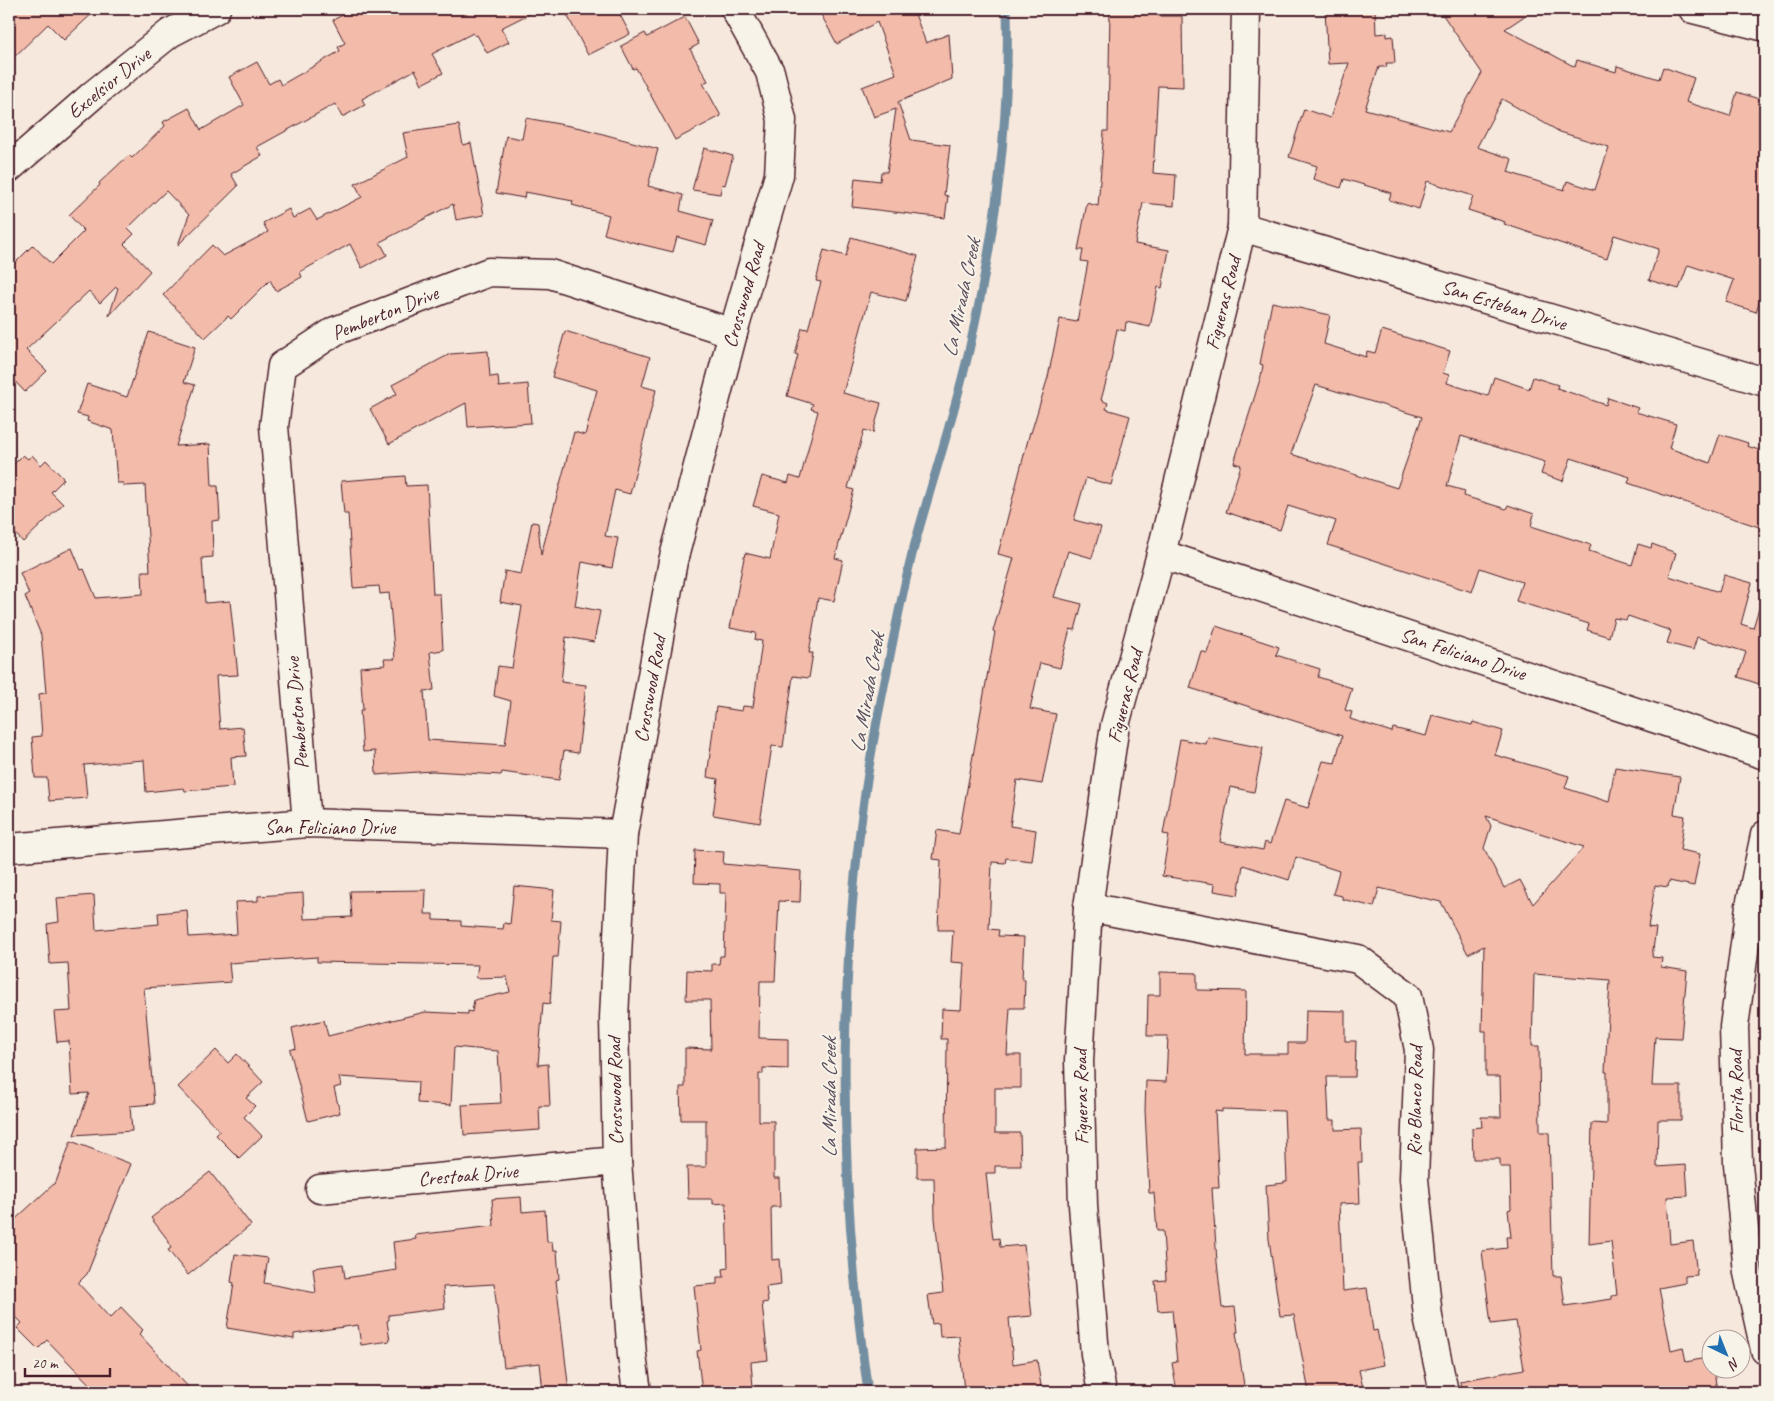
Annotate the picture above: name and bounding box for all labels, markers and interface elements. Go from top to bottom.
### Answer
street label: Excelsior Drive [62,41,157,124]
water label: La Mirada Creek [936,233,987,359]
street label: Crosswood Road [717,237,772,350]
street label: Figueras Road [1199,251,1247,352]
street label: San Esteban Drive [1439,274,1571,336]
street label: Pemberton Drive [328,280,443,346]
street label: San Feliciano Drive [1397,622,1530,687]
water label: La Mirada Creek [844,629,891,754]
street label: Crosswood Road [628,631,672,744]
street label: Figueras Road [1101,644,1149,745]
street label: Pemberton Drive [280,654,314,770]
street label: San Feliciano Drive [265,815,397,840]
street label: Crosswood Road [602,1034,628,1145]
water label: La Mirada Creek [816,1035,842,1158]
street label: Rio Blanco Road [1402,1043,1429,1156]
street label: Figueras Road [1068,1046,1094,1145]
street label: Florita Road [1723,1047,1749,1134]
street label: Crestoak Drive [417,1158,520,1192]
north arrow [1702,1328,1752,1378]
scale bar [25,1346,110,1378]
text: 20 m [32,1354,59,1373]
text: N [1724,1354,1743,1374]

